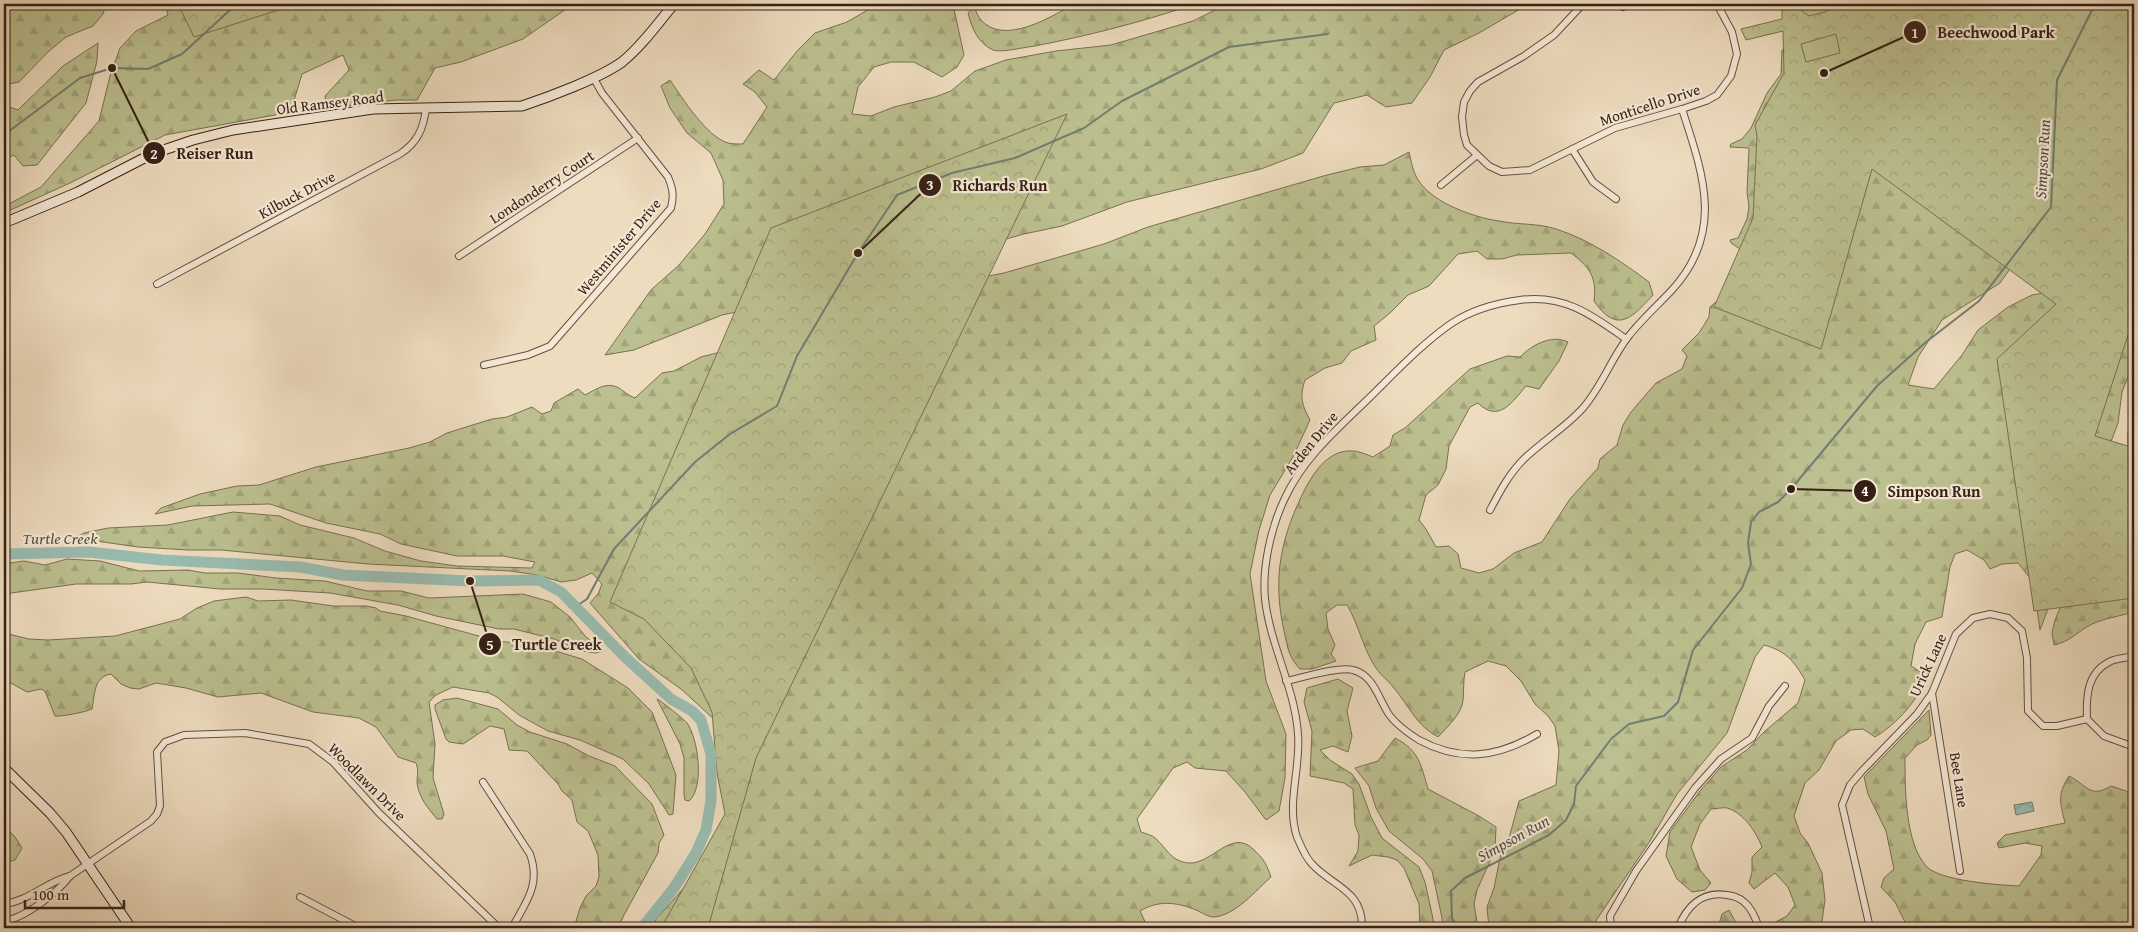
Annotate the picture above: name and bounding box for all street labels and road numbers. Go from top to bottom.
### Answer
street label: Monticello Drive [1597,78,1703,131]
street label: Old Ramsey Road [275,86,385,119]
street label: Londonderry Court [485,144,599,228]
street label: Kilbuck Drive [255,166,339,224]
street label: Westminister Drive [572,194,666,300]
street label: Arden Drive [1279,407,1343,479]
street label: Urick Lane [1904,630,1951,700]
street label: Woodlawn Drive [324,738,411,825]
street label: Bee Lane [1945,751,1974,809]

